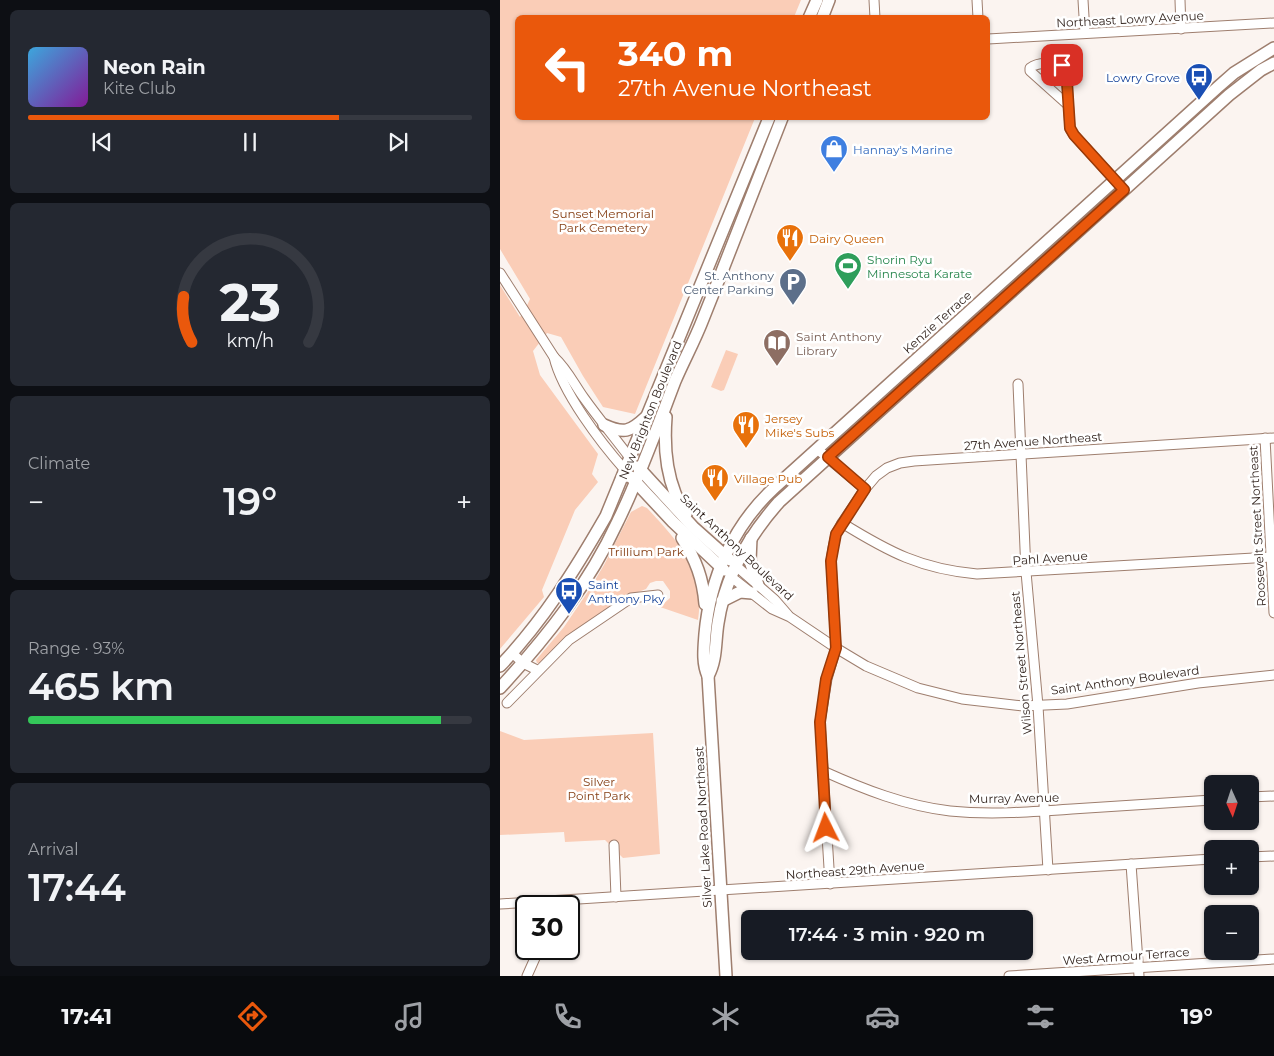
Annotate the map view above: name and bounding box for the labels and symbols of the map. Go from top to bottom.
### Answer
street label: Northeast Lowry Avenue [1056,8,1204,30]
pin [1041,44,1083,86]
bus stop icon: Lowry Grove [1184,62,1214,101]
place label: Lowry Grove [1106,70,1180,85]
shop icon: Hannay's Marine [819,134,849,173]
place label: Hannay's Marine [853,142,953,157]
park label: Sunset Memorial Park Cemetery [552,206,654,235]
restaurant icon: Dairy Queen [775,223,805,262]
place label: Dairy Queen [809,231,884,246]
sports icon: Shorin Ryu Minnesota Karate [833,251,863,290]
place label: Shorin Ryu Minnesota Karate [867,252,972,281]
parking icon: St. Anthony Center Parking [778,267,808,306]
place label: St. Anthony Center Parking [684,268,774,297]
street label: Kenzie Terrace [900,287,974,357]
library icon: Saint Anthony Library [762,328,792,367]
place label: Saint Anthony Library [796,329,882,358]
street label: New Brighton Boulevard [615,338,685,482]
restaurant icon: Jersey Mike's Subs [731,410,761,449]
place label: Jersey Mike's Subs [764,411,835,440]
street label: 27th Avenue Northeast [963,429,1103,453]
street label: Roosevelt Street Northeast [1245,445,1269,607]
restaurant icon: Village Pub [700,463,730,502]
place label: Village Pub [734,471,802,486]
street label: Saint Anthony Boulevard [677,490,797,604]
park label: Trillium Park [608,544,685,559]
street label: Pahl Avenue [1012,548,1088,568]
bus stop icon: Saint Anthony Pky [554,576,584,615]
place label: Saint Anthony Pky [588,577,665,606]
street label: Wilson Street Northeast [1007,591,1035,735]
street label: Saint Anthony Boulevard [1050,662,1200,698]
street label: Silver Lake Road Northeast [691,746,715,908]
park label: Silver Point Park [568,774,631,803]
north arrow [1204,775,1259,830]
street label: Murray Avenue [969,790,1059,806]
position arrow [799,801,851,853]
street label: Northeast 29th Avenue [785,858,925,882]
speed limit sign: 30 [515,895,580,960]
street label: West Armour Terrace [1062,944,1190,968]

